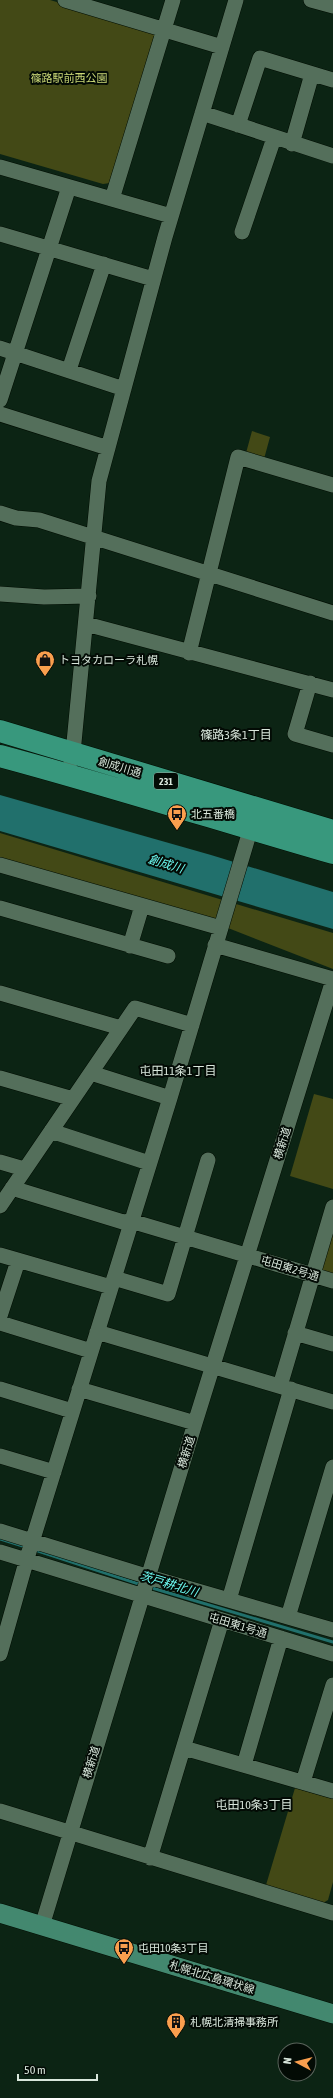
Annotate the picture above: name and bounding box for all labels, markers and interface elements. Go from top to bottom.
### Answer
park label: 篠路駅前西公園 [31,72,108,84]
shop icon: トヨタカローラ札幌 [34,649,56,677]
place label: トヨタカローラ札幌 [59,654,158,666]
district label: 篠路3条1丁目 [200,728,272,742]
street label: 創成川通 [97,755,143,779]
road number: 231 [154,773,178,789]
bus stop icon: 北五番橋 [166,803,188,831]
place label: 北五番橋 [191,808,235,820]
water label: 創成川 [147,852,187,877]
district label: 屯田11条1丁目 [140,1064,216,1078]
street label: 横新道 [271,1125,293,1161]
street label: 屯田東2号通 [259,1253,321,1283]
street label: 横新道 [175,1434,197,1470]
water label: 茨戸耕北川 [138,1569,202,1600]
street label: 屯田東1号通 [207,1610,269,1640]
street label: 横新道 [80,1744,102,1780]
district label: 屯田10条3丁目 [216,1798,292,1812]
bus stop icon: 屯田10条3丁目 [113,1937,135,1965]
place label: 屯田10条3丁目 [138,1942,209,1954]
street label: 札幌北広島環状線 [168,1958,256,1996]
building icon: 札幌北清掃事務所 [165,2011,187,2039]
place label: 札幌北清掃事務所 [190,2016,279,2028]
north arrow [277,2042,317,2082]
scale bar [18,2056,97,2082]
text: N [281,2057,293,2065]
text: 50 m [24,2063,46,2077]

